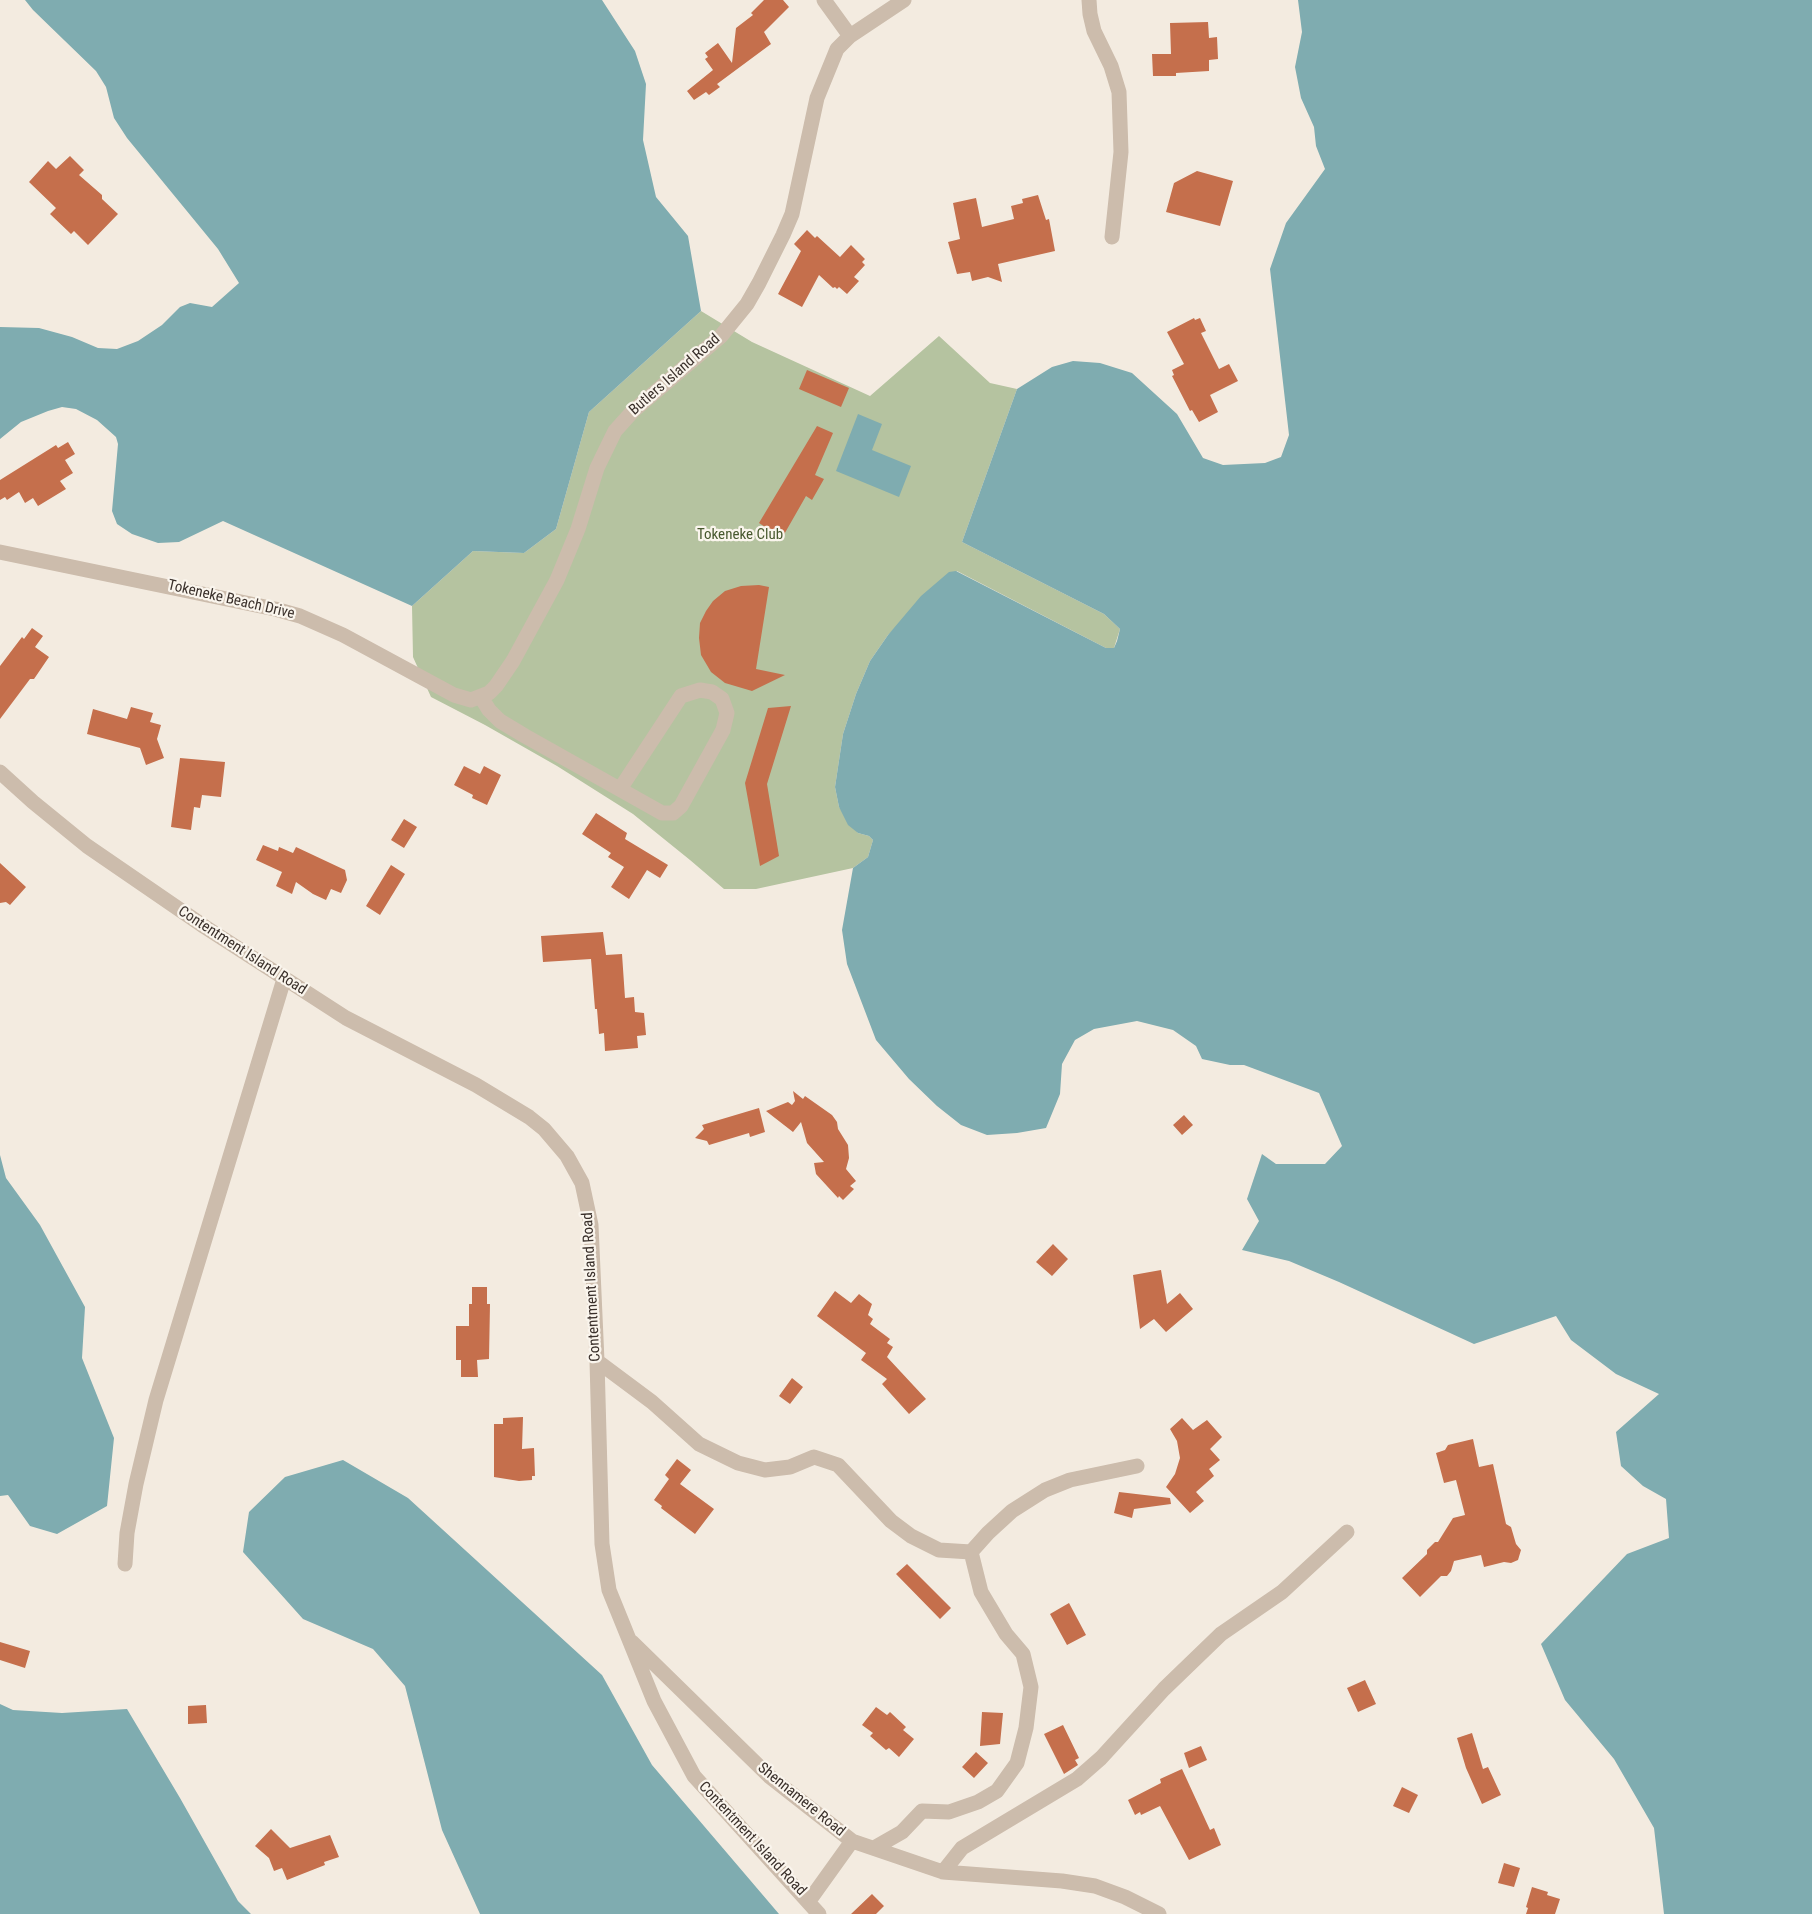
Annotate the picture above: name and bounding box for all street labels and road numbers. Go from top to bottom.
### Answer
street label: Butlers Island Road [626,331,724,419]
street label: Tokeneke Beach Drive [166,577,296,623]
street label: Contentment Island Road [174,903,310,999]
street label: Contentment Island Road [579,1212,605,1362]
street label: Shennamere Road [754,1759,848,1841]
street label: Contentment Island Road [694,1778,810,1900]

